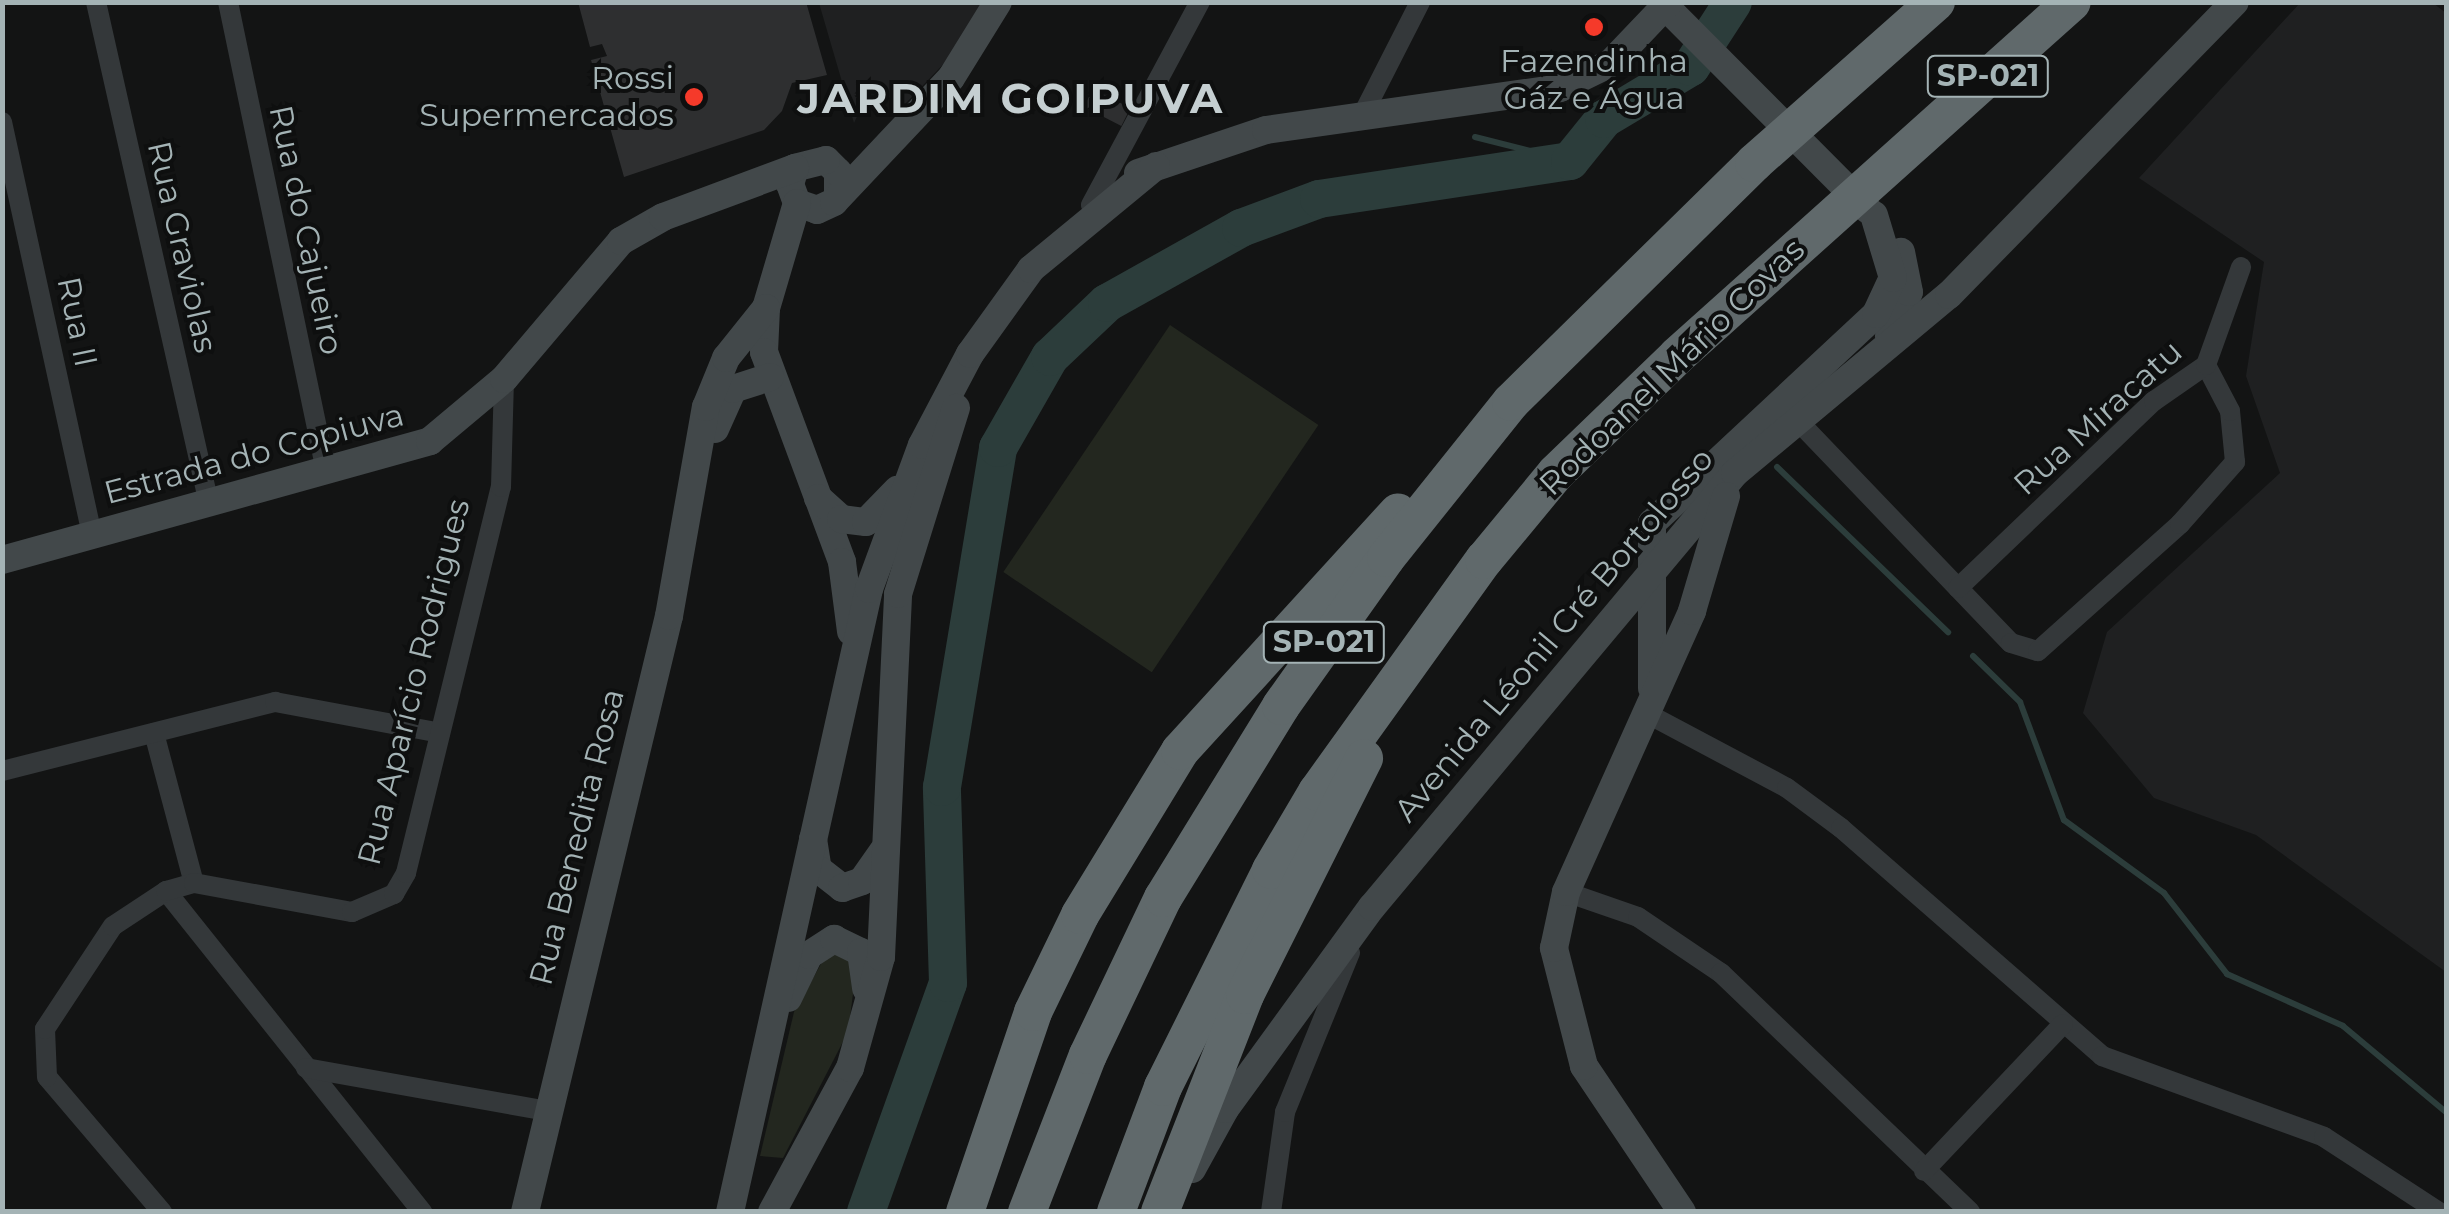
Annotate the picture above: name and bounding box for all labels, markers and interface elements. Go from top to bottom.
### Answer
marker: Fazendinha Gáz e Água [1583,16,1605,38]
place label: Fazendinha Gáz e Água [1500,43,1688,118]
road number: SP-021 [1926,51,2050,101]
place label: Rossi Supermercados [419,60,674,135]
district label: JARDIM GOIPUVA [797,73,1225,123]
marker: Rossi Supermercados [683,86,705,108]
street label: Rua do Cajueiro [261,102,351,358]
street label: Rua Graviolas [139,138,225,356]
street label: Rodoanel Mário Covas [1532,230,1812,504]
street label: Rua II [49,273,105,371]
street label: Rua Miracatu [2006,333,2190,503]
street label: Estrada do Copiuva [100,396,408,512]
street label: Avenida Léonil Cré Bortolosso [1386,441,1722,829]
street label: Rua Aparício Rodrigues [350,495,478,869]
road number: SP-021 [1262,617,1386,667]
street label: Rua Benedita Rosa [522,685,632,989]

